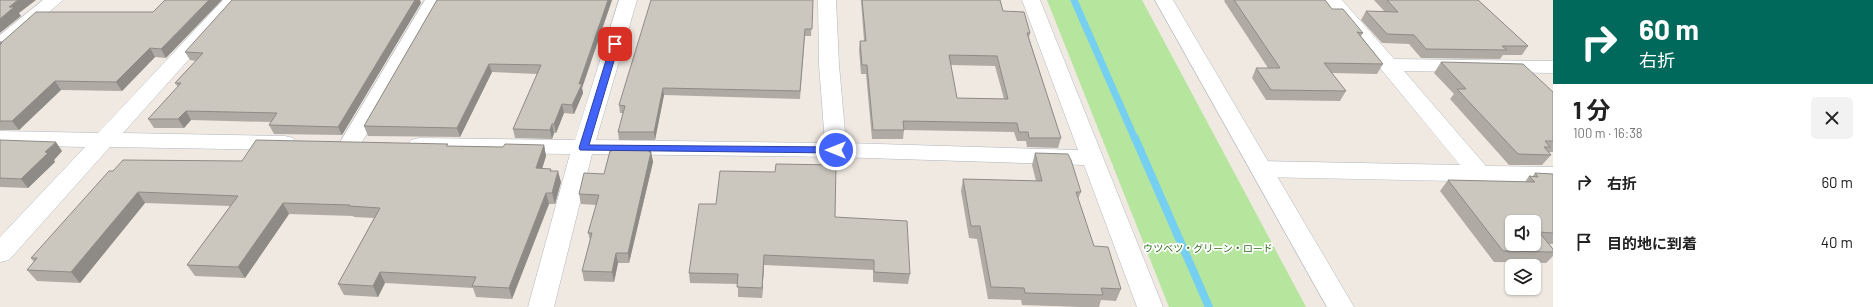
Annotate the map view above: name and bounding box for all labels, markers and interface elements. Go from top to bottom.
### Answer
text: 60 m [1639,12,1699,46]
icon: right [1573,16,1625,68]
pin [598,27,632,61]
icon: arrive [604,33,626,55]
text: 右折 [1639,49,1675,71]
text: 1 分 [1573,95,1610,124]
button: close [1811,97,1853,139]
text: 100 m · 16:38 [1573,125,1643,141]
position arrow [815,129,857,171]
icon: right [1573,171,1595,193]
text: 60 m [1821,173,1853,191]
text: 右折 [1607,174,1637,192]
map controls [1505,215,1541,295]
button: sound [1505,215,1541,251]
icon: arrive [1573,231,1595,253]
text: 40 m [1821,233,1853,251]
text: 目的地に到着 [1607,234,1697,252]
park label: ウツベツ・グリーン・ロード [1143,242,1273,254]
button: layers [1505,259,1541,295]

